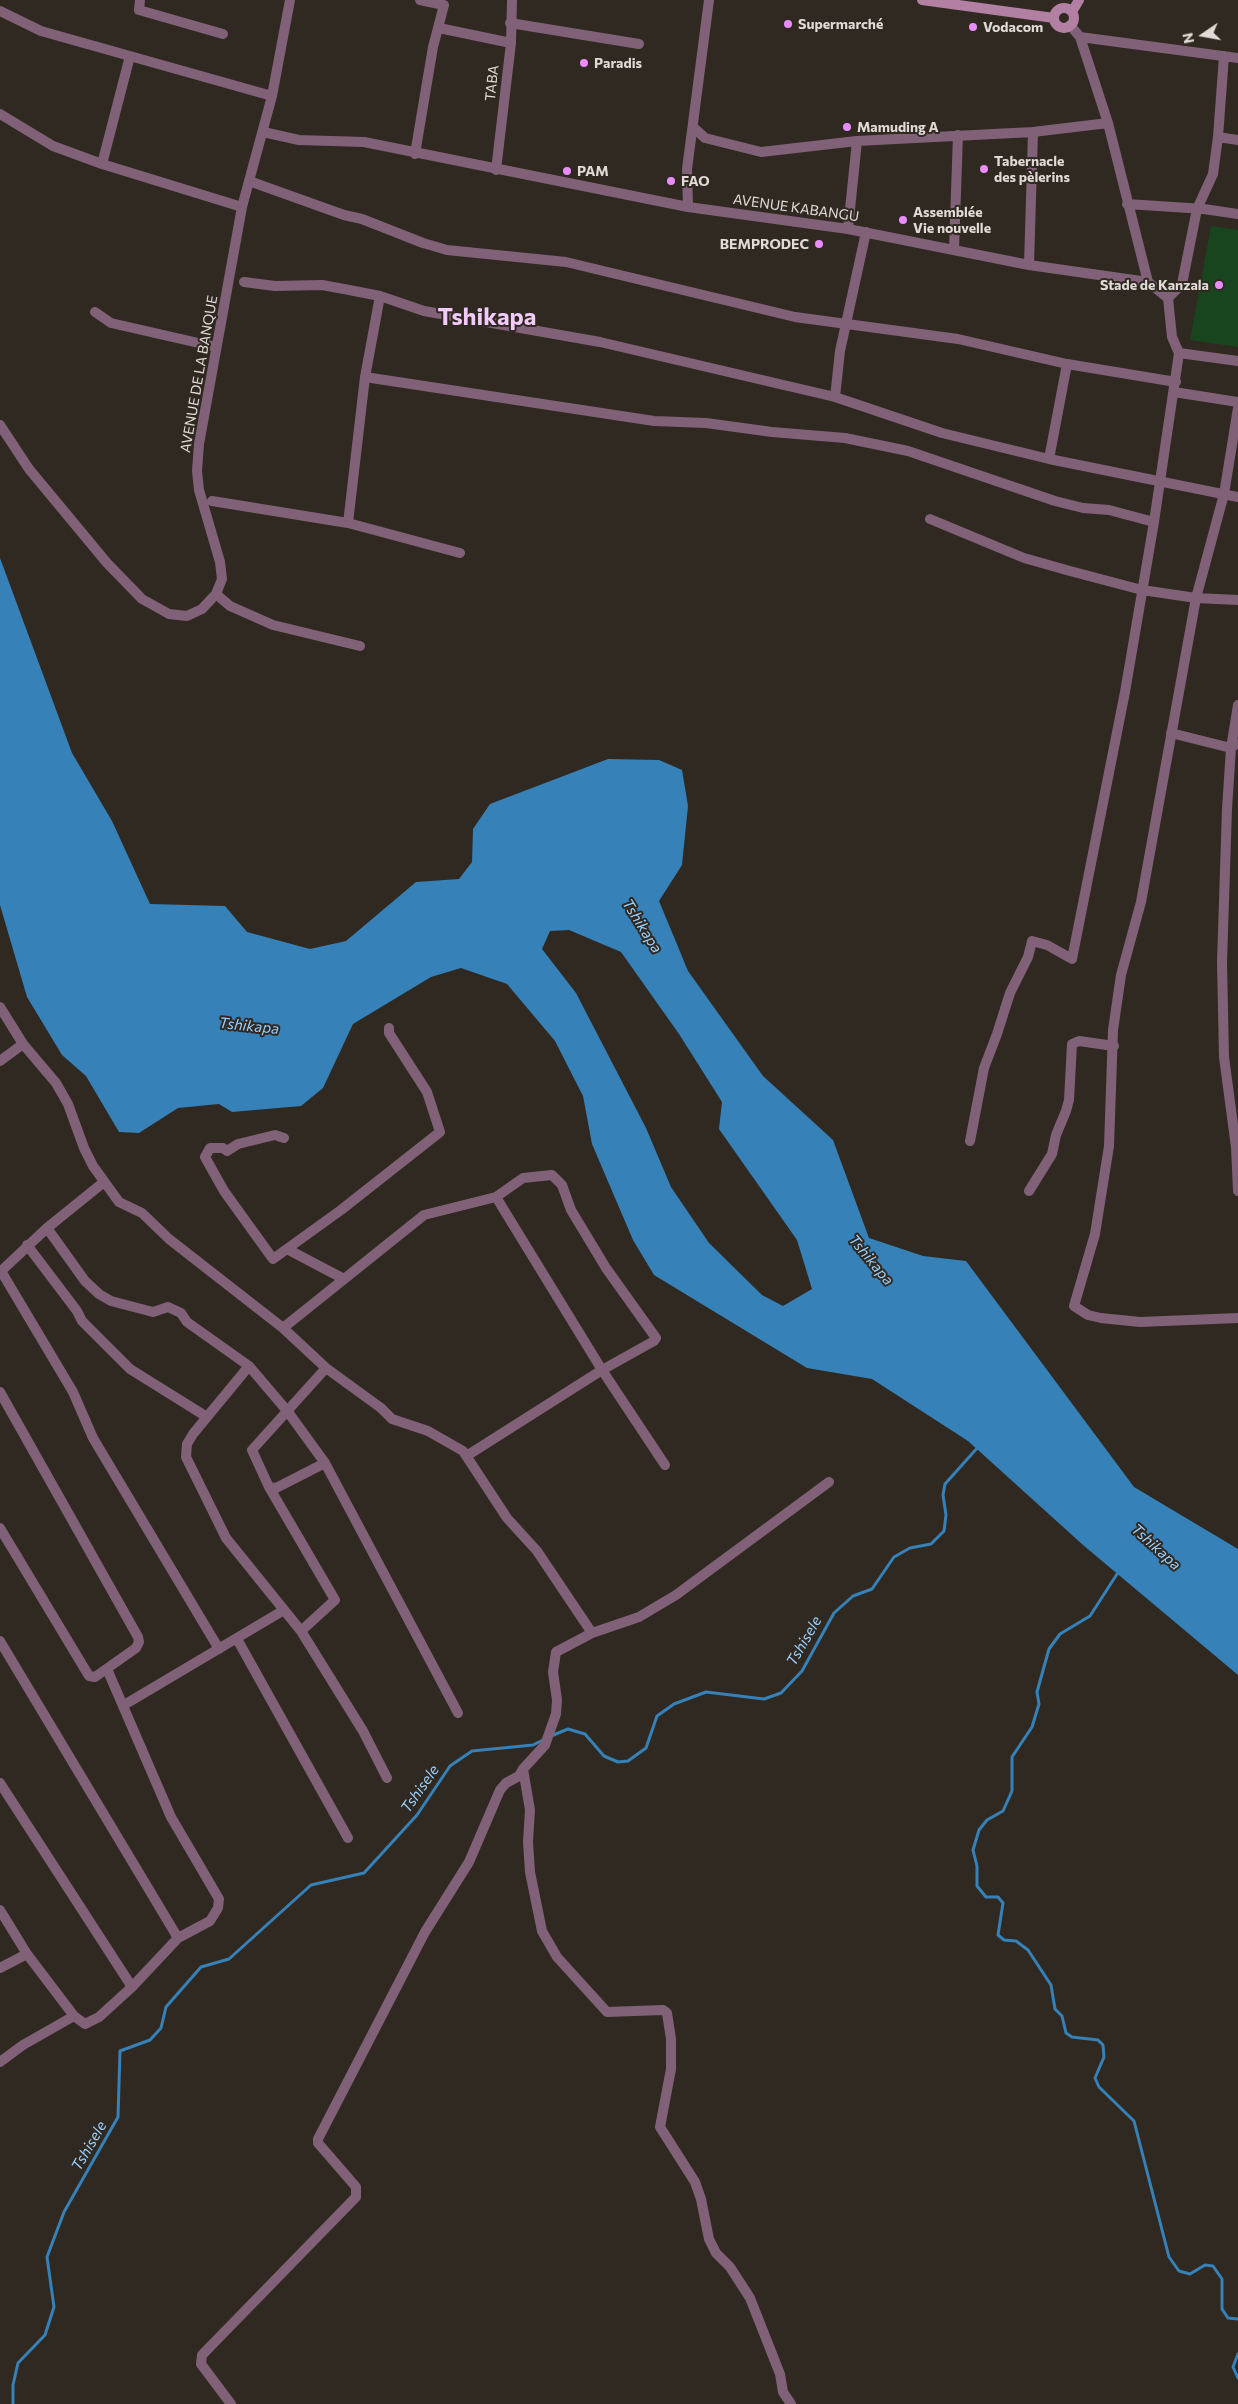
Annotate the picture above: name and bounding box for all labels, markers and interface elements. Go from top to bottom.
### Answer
north arrow [1178,10,1228,60]
place label: Supermarché [798,16,883,32]
marker: Supermarché [782,18,794,30]
place label: Vodacom [983,19,1043,35]
marker: Vodacom [967,21,979,33]
text: N [1178,31,1197,45]
place label: Paradis [594,55,642,71]
marker: Paradis [578,57,590,69]
street label: TABA [482,64,502,102]
place label: Mamuding A [857,119,939,135]
marker: Mamuding A [841,121,853,133]
place label: Tabernacle des pèlerins [994,153,1070,186]
place label: PAM [577,163,609,179]
marker: Tabernacle des pèlerins [978,163,990,175]
marker: PAM [561,165,573,177]
place label: FAO [681,173,710,189]
marker: FAO [665,175,677,187]
street label: AVENUE KABANGU [732,191,860,225]
place label: Assemblée Vie nouvelle [913,204,991,236]
marker: Assemblée Vie nouvelle [897,214,909,226]
place label: BEMPRODEC [720,236,809,252]
marker: BEMPRODEC [813,238,825,250]
place label: Stade de Kanzala [1100,277,1209,293]
marker: Stade de Kanzala [1213,279,1225,291]
street label: AVENUE DE LA BANQUE [177,294,221,454]
district label: Tshikapa [438,303,536,331]
water label: Tshikapa [618,896,666,956]
water label: Tshikapa [218,1014,280,1038]
water label: Tshikapa [845,1231,897,1289]
water label: Tshikapa [1128,1520,1184,1574]
water label: Tshisele [783,1613,825,1669]
water label: Tshisele [397,1762,443,1816]
water label: Tshisele [68,2118,110,2174]

